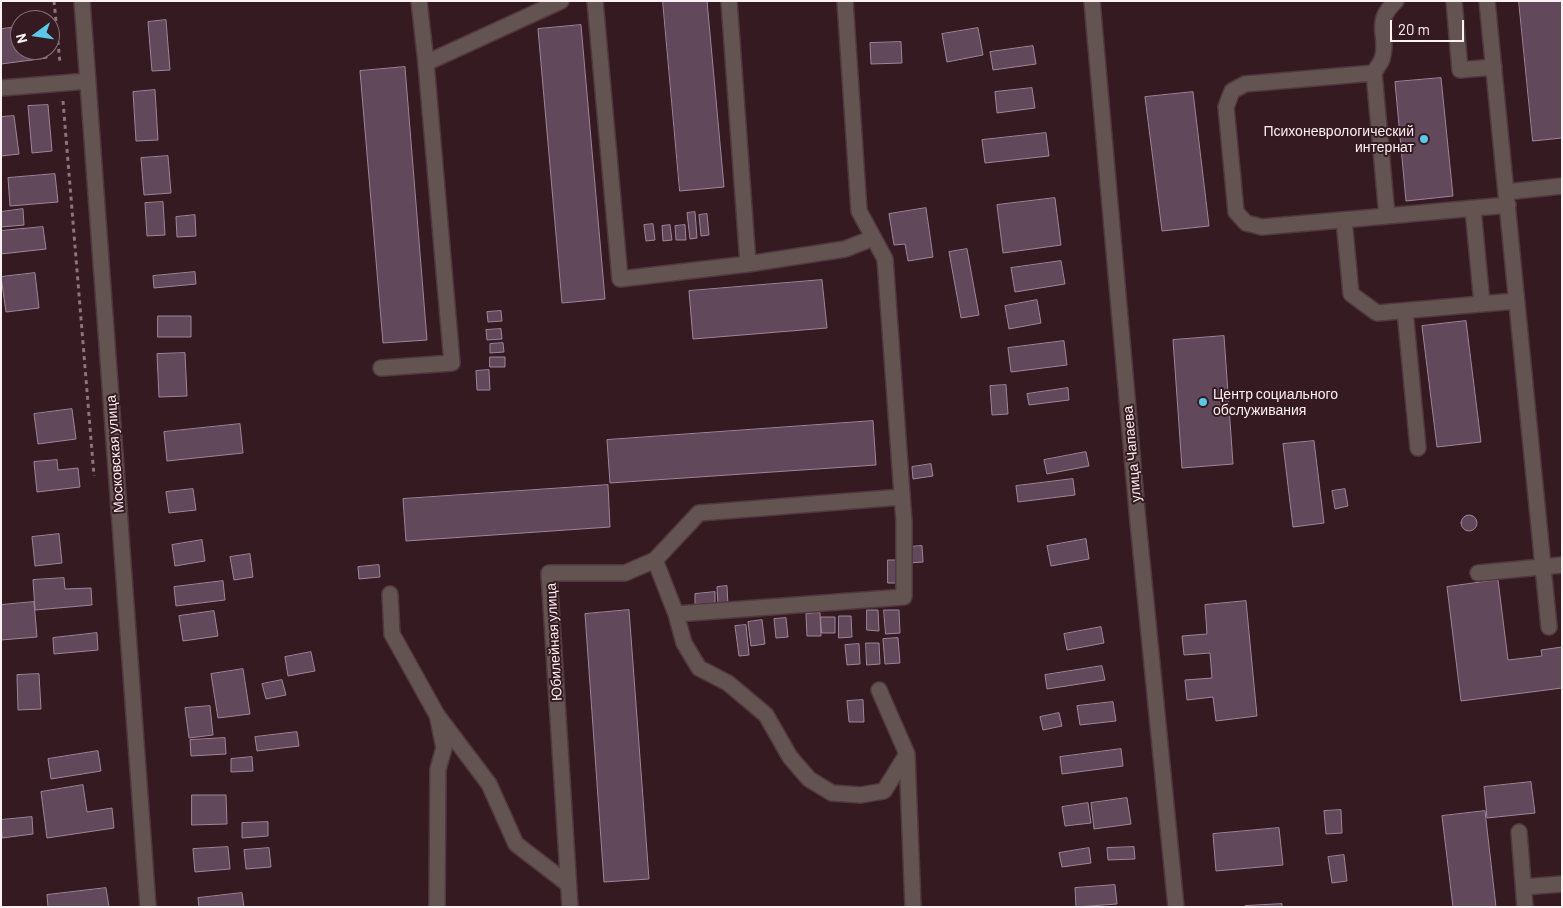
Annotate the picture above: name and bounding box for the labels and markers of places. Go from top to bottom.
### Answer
place label: Психоневрологический интернат [1263,123,1414,156]
marker: Психоневрологический интернат [1418,133,1430,145]
place label: Центр социального обслуживания [1213,386,1338,418]
marker: Центр социального обслуживания [1197,396,1209,408]

